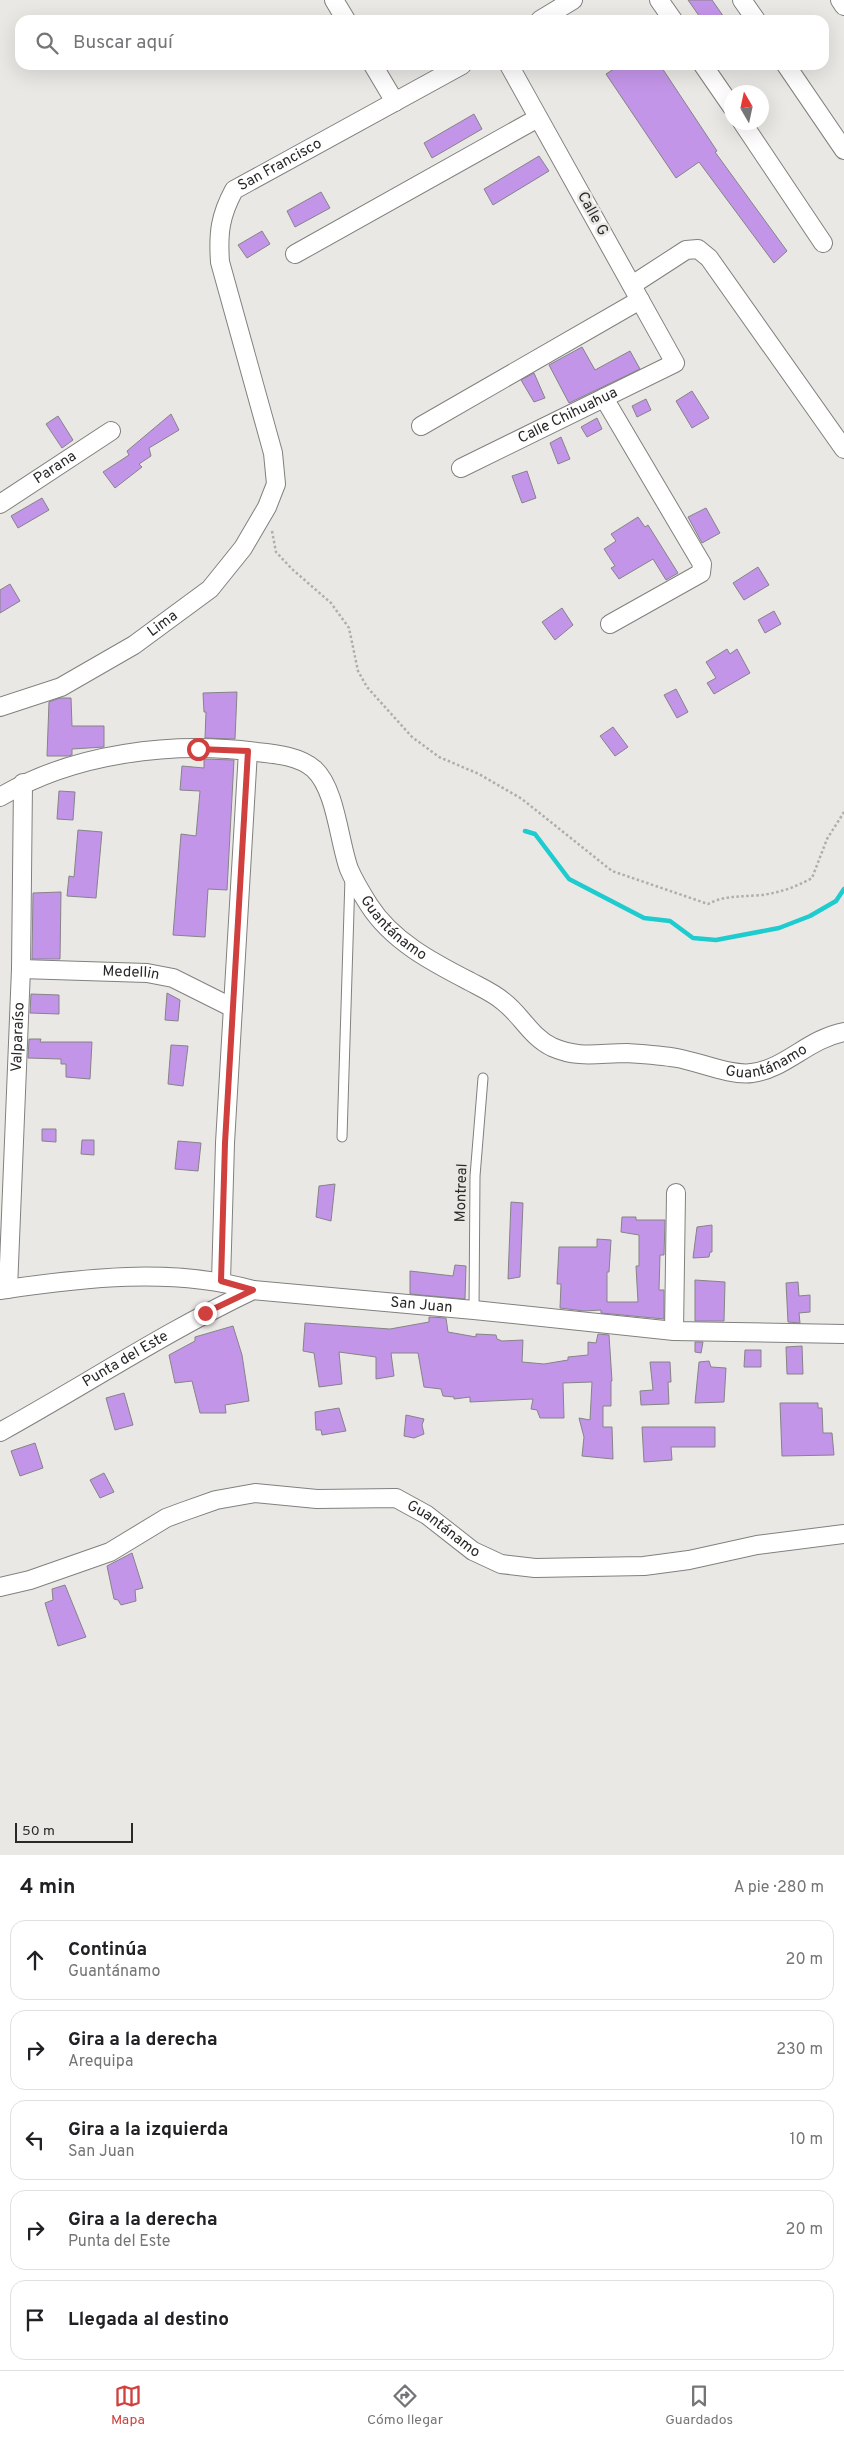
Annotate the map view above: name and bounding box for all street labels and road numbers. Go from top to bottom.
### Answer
street label: San Francisco [235,134,325,195]
street label: Calle G [572,189,612,239]
street label: Calle Chihuahua [515,383,621,448]
street label: Parana [30,447,80,489]
street label: Lima [144,606,182,641]
street label: Guantánamo [356,892,430,965]
street label: Medellin [102,962,161,985]
street label: Valparaíso [7,1002,29,1072]
street label: Guantánamo [724,1040,811,1083]
street label: Montreal [451,1163,473,1223]
street label: San Juan [389,1293,453,1318]
street label: Punta del Este [79,1327,172,1392]
street label: Guantánamo [403,1496,483,1562]

